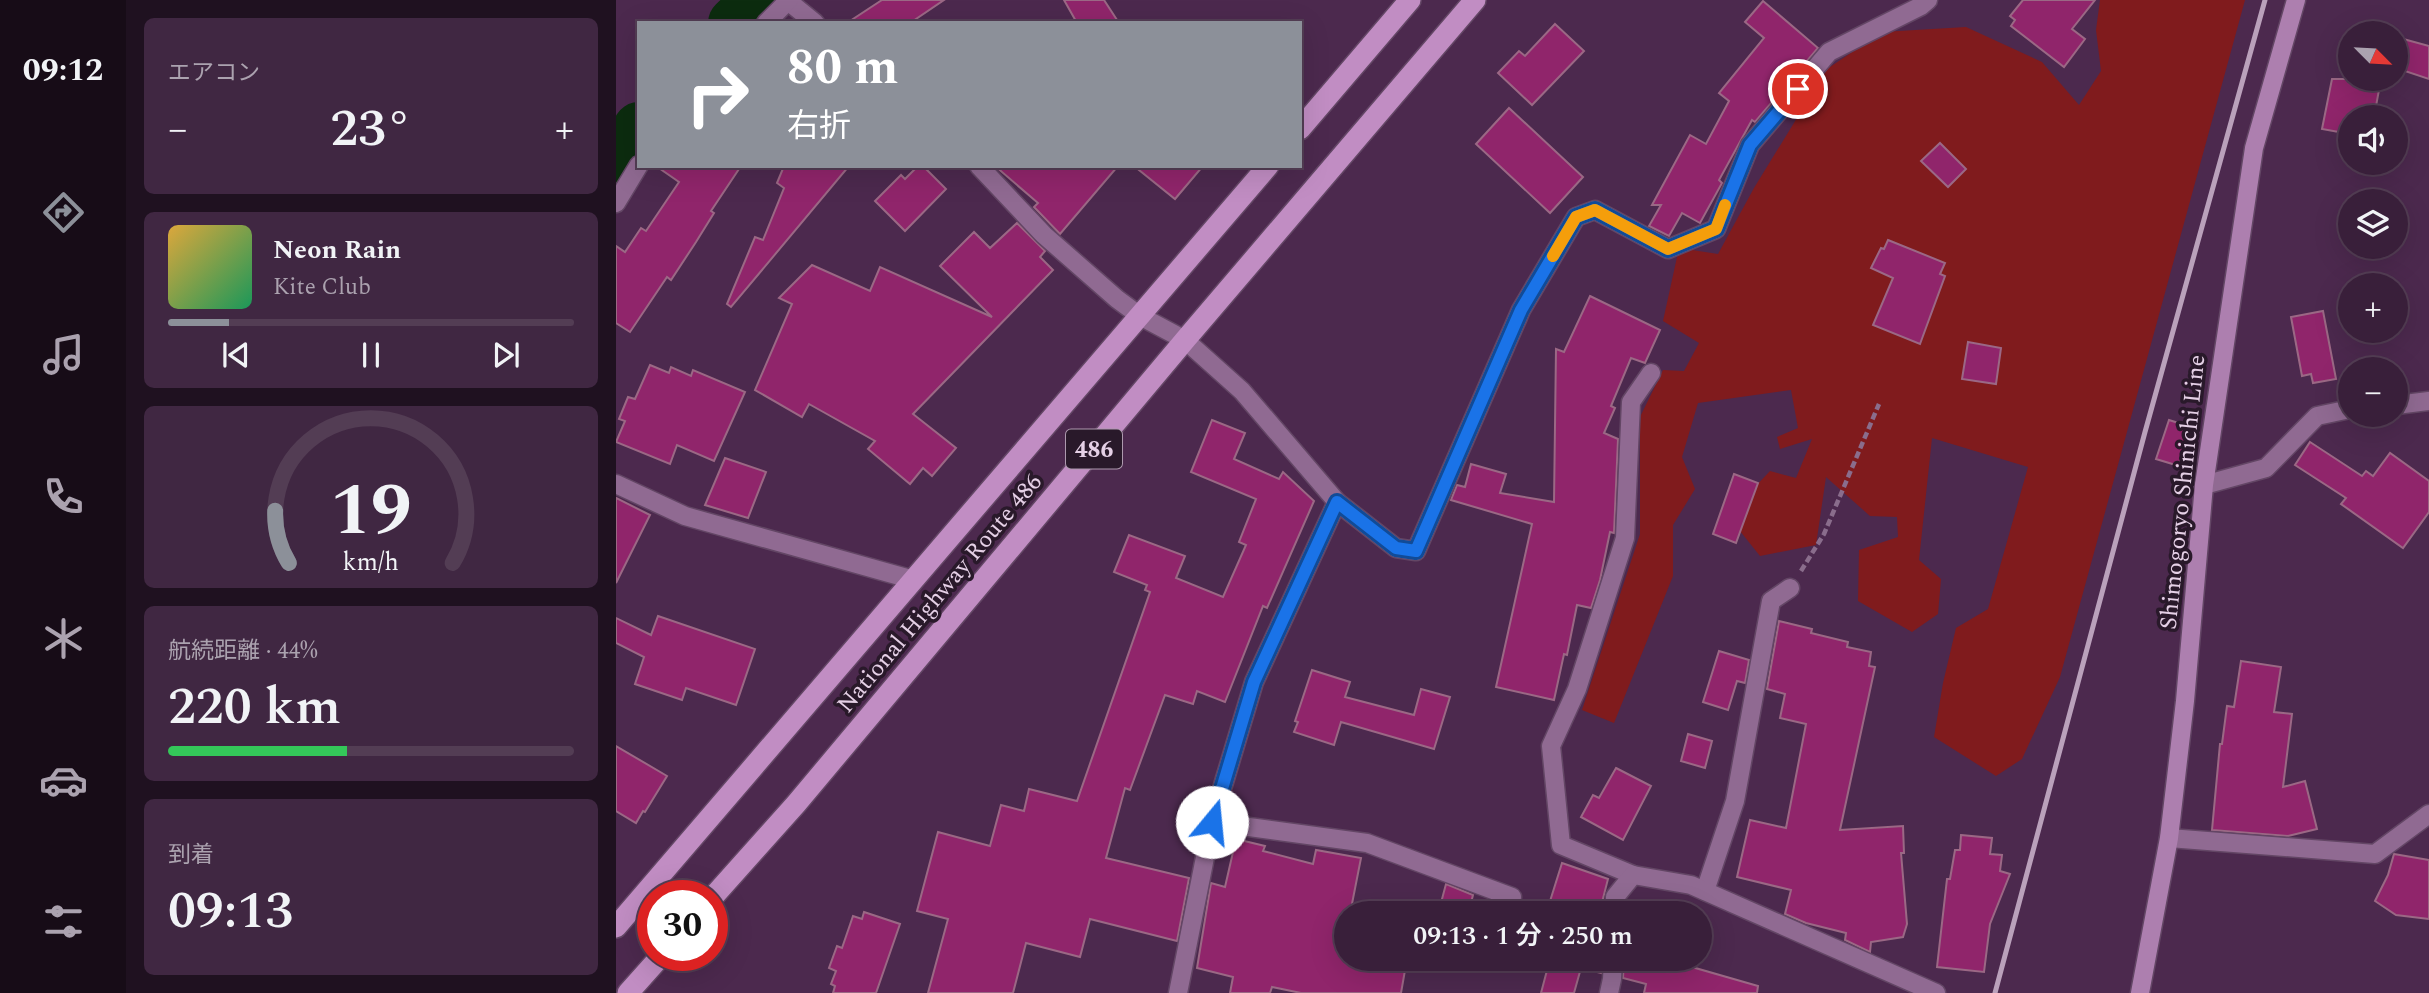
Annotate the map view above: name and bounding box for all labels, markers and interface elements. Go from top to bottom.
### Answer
north arrow [2338,21,2408,91]
map controls [2338,21,2408,427]
text: 80 m [787,31,898,106]
text: 09:12 [23,46,103,95]
icon: right [672,49,763,140]
text: エアコン [168,56,260,91]
pin [1768,59,1828,119]
icon: arrive [1779,70,1817,108]
text: 23° [330,90,412,169]
text: − [168,101,187,159]
text: + [555,101,574,159]
text: 右折 [787,102,851,151]
button: sound [2338,105,2408,175]
icon: directions [39,188,88,237]
button: layers [2338,189,2408,259]
text: Neon Rain [273,230,401,270]
text: Kite Club [273,270,371,305]
button: + [2338,273,2408,343]
icon: music [39,330,88,379]
icon: previous [217,336,255,374]
icon: pause [352,336,390,374]
icon: next [487,336,525,374]
street label: Shimogoryo Shinichi Line [2151,353,2215,631]
button: − [2338,357,2408,427]
road number: 486 [1066,430,1122,468]
text: 19 [330,456,412,567]
street label: National Highway Route 486 [828,466,1051,721]
icon: phone [39,472,88,521]
text: km/h [343,543,399,581]
icon: climate [39,614,88,663]
text: 航続距離 · 44% [168,634,318,669]
text: 220 km [168,668,341,747]
icon: car [39,756,88,805]
position arrow [1175,785,1249,859]
text: 到着 [168,838,214,873]
text: 09:13 [168,872,293,951]
speed limit sign: 30 [637,880,728,971]
icon: filters [39,897,88,946]
text: 09:13 · 1 分 · 250 m [1413,916,1633,956]

